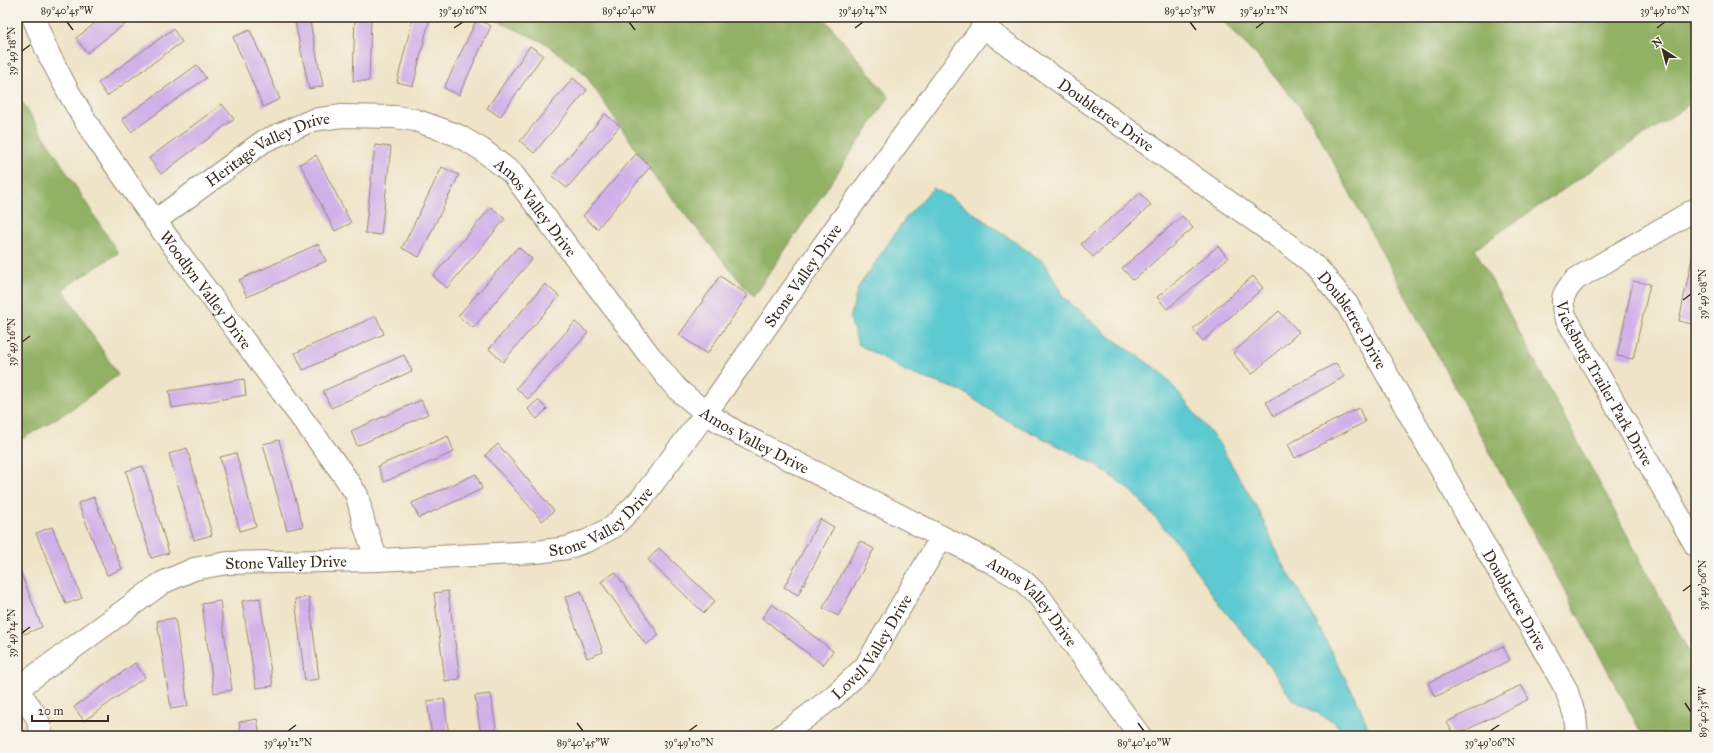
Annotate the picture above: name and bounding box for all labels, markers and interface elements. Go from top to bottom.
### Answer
text: 89°40'45"W [41,5,94,17]
text: 39°49'16"N [439,5,488,17]
text: 89°40'40"W [602,5,656,17]
text: 39°49'14"N [838,5,888,17]
text: 89°40'35"W [1165,5,1216,17]
text: 39°49'12"N [1240,5,1289,17]
text: 39°49'10"N [1640,5,1690,17]
text: 39°49'18"N [6,26,18,75]
north arrow [1643,30,1683,70]
text: N [1650,34,1666,50]
street label: Doubletree Drive [1055,74,1158,155]
street label: Heritage Valley Drive [202,108,331,190]
street label: Amos Valley Drive [490,153,581,261]
street label: Stone Valley Drive [760,220,845,330]
street label: Woodlyn Valley Drive [156,227,256,353]
street label: Doubletree Drive [1314,267,1392,372]
text: 39°49'08"N [1697,268,1709,319]
street label: Vicksburg Trailer Park Drive [1553,298,1658,469]
text: 39°49'16"N [6,317,18,366]
street label: Amos Valley Drive [696,402,813,477]
street label: Stone Valley Drive [548,483,657,560]
street label: Doubletree Drive [1479,546,1552,654]
street label: Stone Valley Drive [225,551,347,573]
street label: Amos Valley Drive [983,552,1082,650]
text: 39°49'06"N [1697,559,1709,610]
street label: Lovell Valley Drive [827,590,916,703]
text: 39°49'14"N [6,608,18,658]
text: 89°40'35"W [1697,686,1709,738]
scale bar [32,697,108,723]
text: 20 m [38,704,64,718]
text: 39°49'12"N [264,737,313,749]
text: 89°40'45"W [557,737,610,749]
text: 39°49'10"N [664,737,714,749]
text: 89°40'40"W [1117,737,1171,749]
text: 39°49'06"N [1465,737,1516,749]

